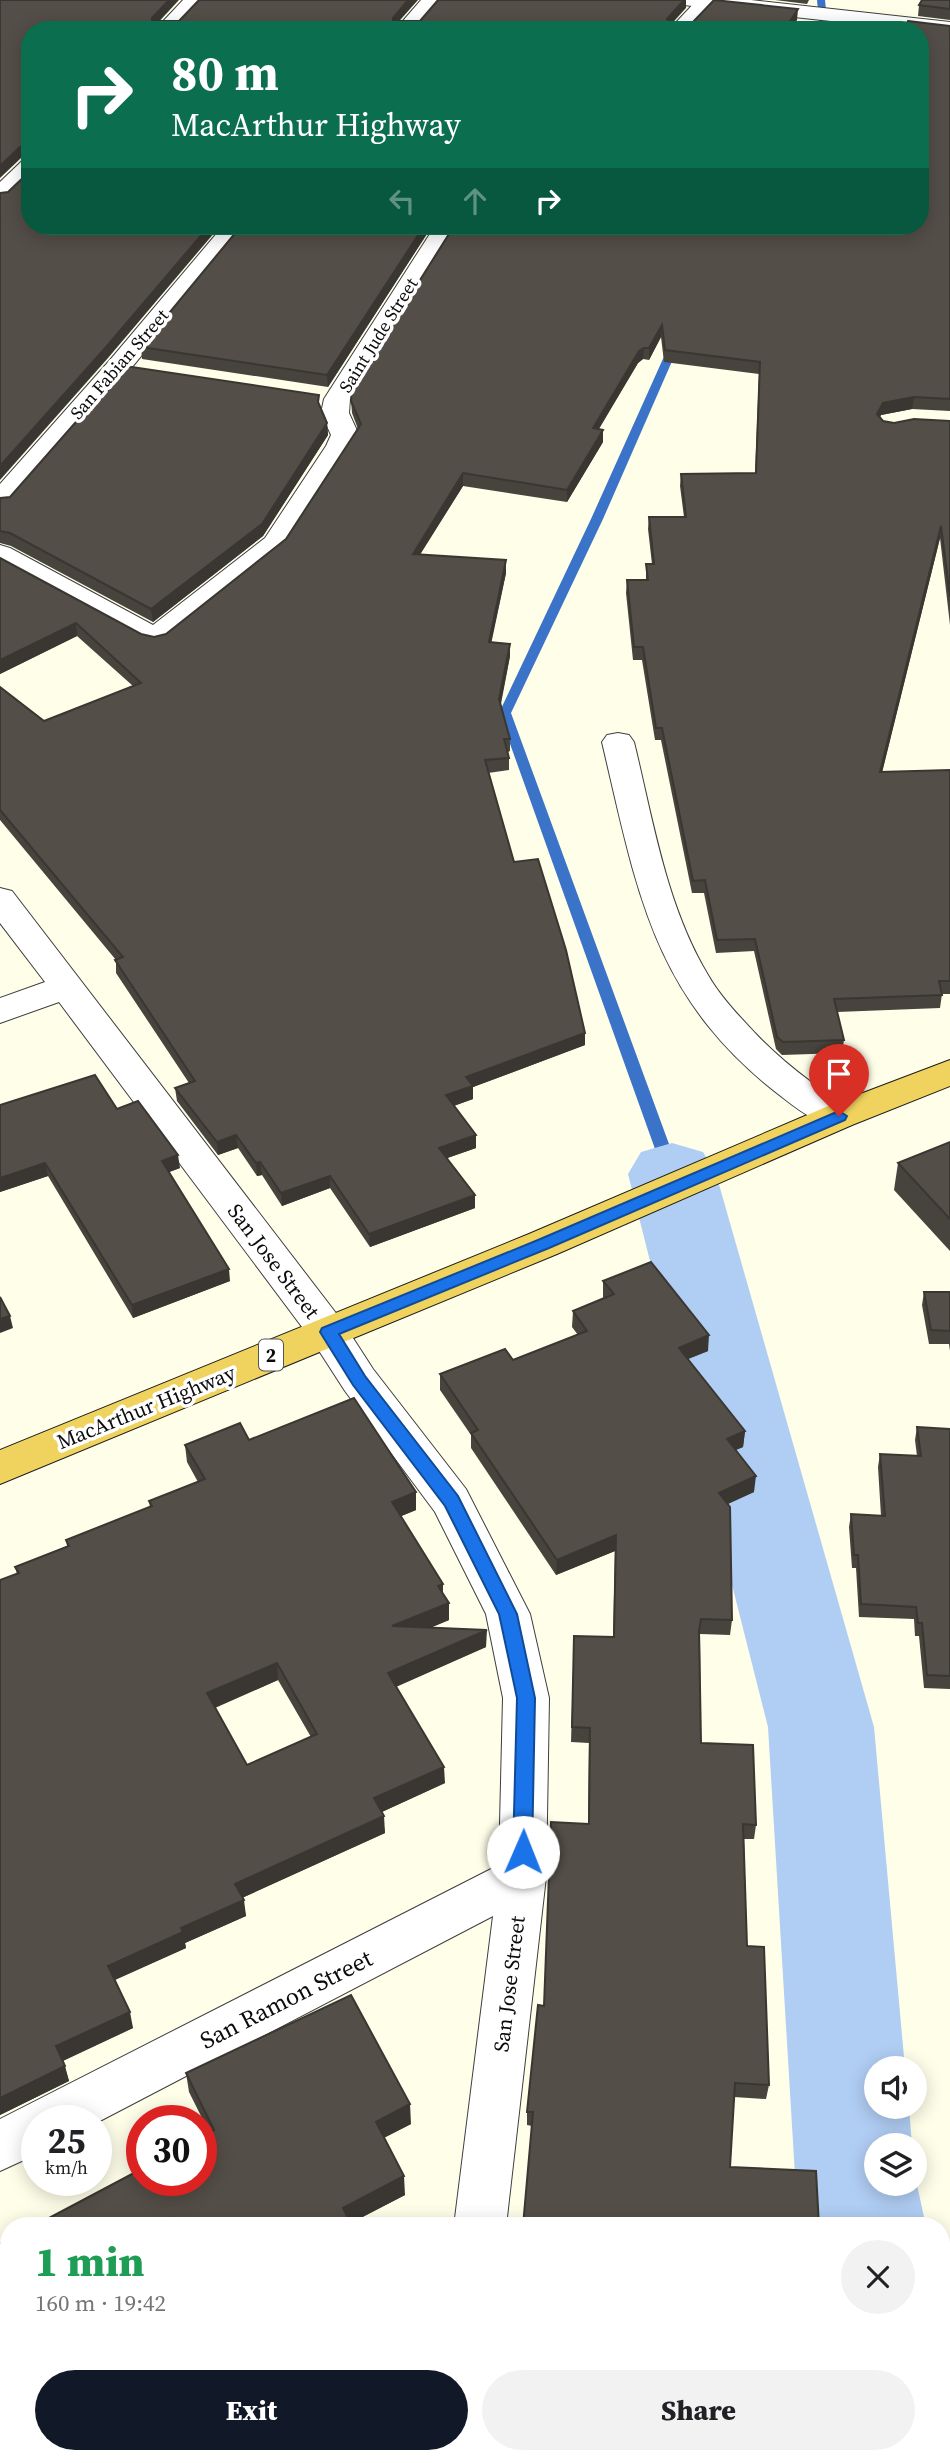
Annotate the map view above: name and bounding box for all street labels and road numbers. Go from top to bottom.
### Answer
street label: Saint Jude Street [333,273,423,397]
street label: San Fabian Street [64,303,174,425]
street label: San Jose Street [221,1198,327,1325]
road number: 2 [259,1340,283,1371]
street label: MacArthur Highway [52,1358,240,1456]
street label: San Jose Street [486,1914,532,2054]
street label: San Ramon Street [194,1941,378,2057]

